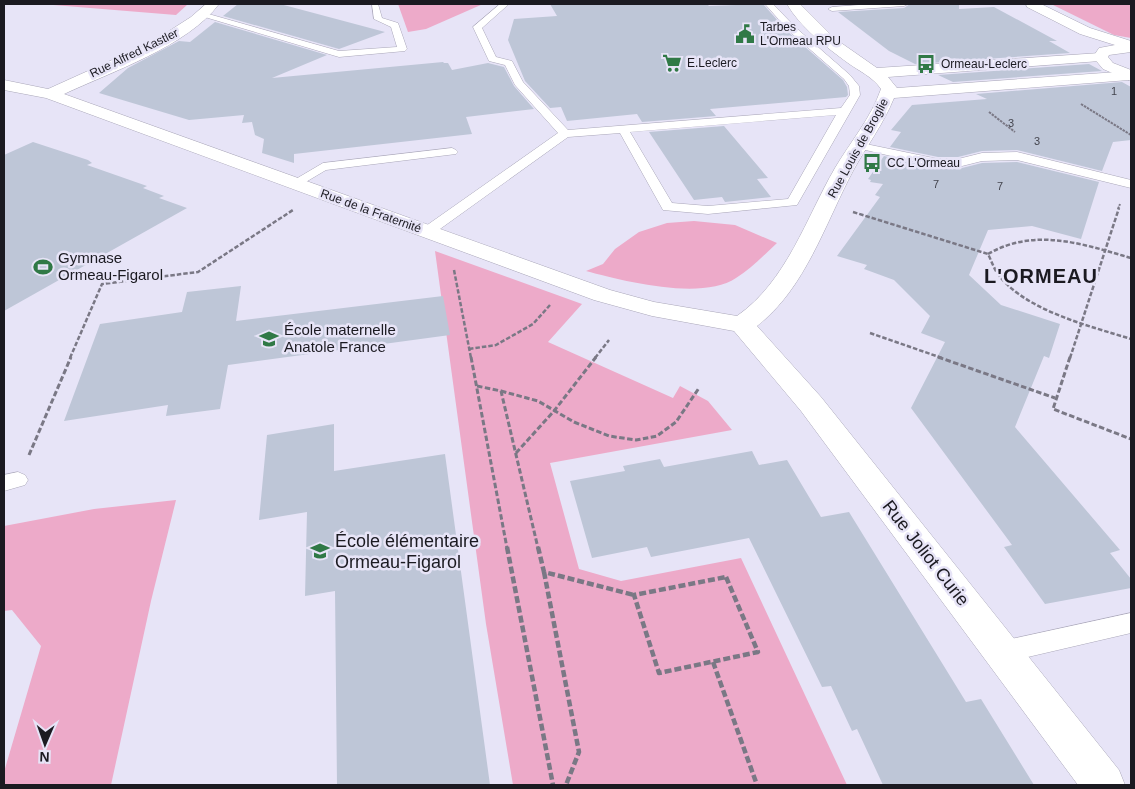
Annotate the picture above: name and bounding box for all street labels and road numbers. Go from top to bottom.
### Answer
street label: Rue Alfred Kastler [87,26,181,80]
street label: Rue Louis de Broglie [825,96,891,200]
street label: Rue de la Fraternité [319,186,424,236]
street label: Rue Joliot Curie [879,496,973,610]

